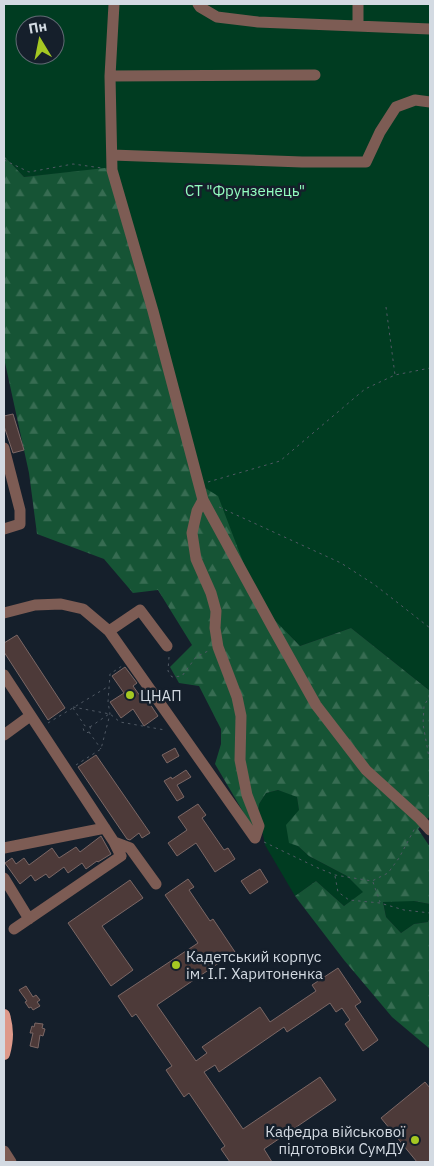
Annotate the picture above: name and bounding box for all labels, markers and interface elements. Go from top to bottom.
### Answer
north arrow [15,15,65,65]
text: Пн [27,17,48,38]
park label: СТ "Фрунзенець" [185,181,305,200]
place label: ЦНАП [140,686,182,705]
marker: ЦНАП [124,689,136,701]
place label: Кадетський корпус ім. І.Г. Харитоненка [186,947,323,983]
marker: Кадетський корпус ім. І.Г. Харитоненка [170,959,182,971]
place label: Кафедра військової підготовки СумДУ [265,1122,405,1158]
marker: Кафедра військової підготовки СумДУ [409,1134,421,1146]

